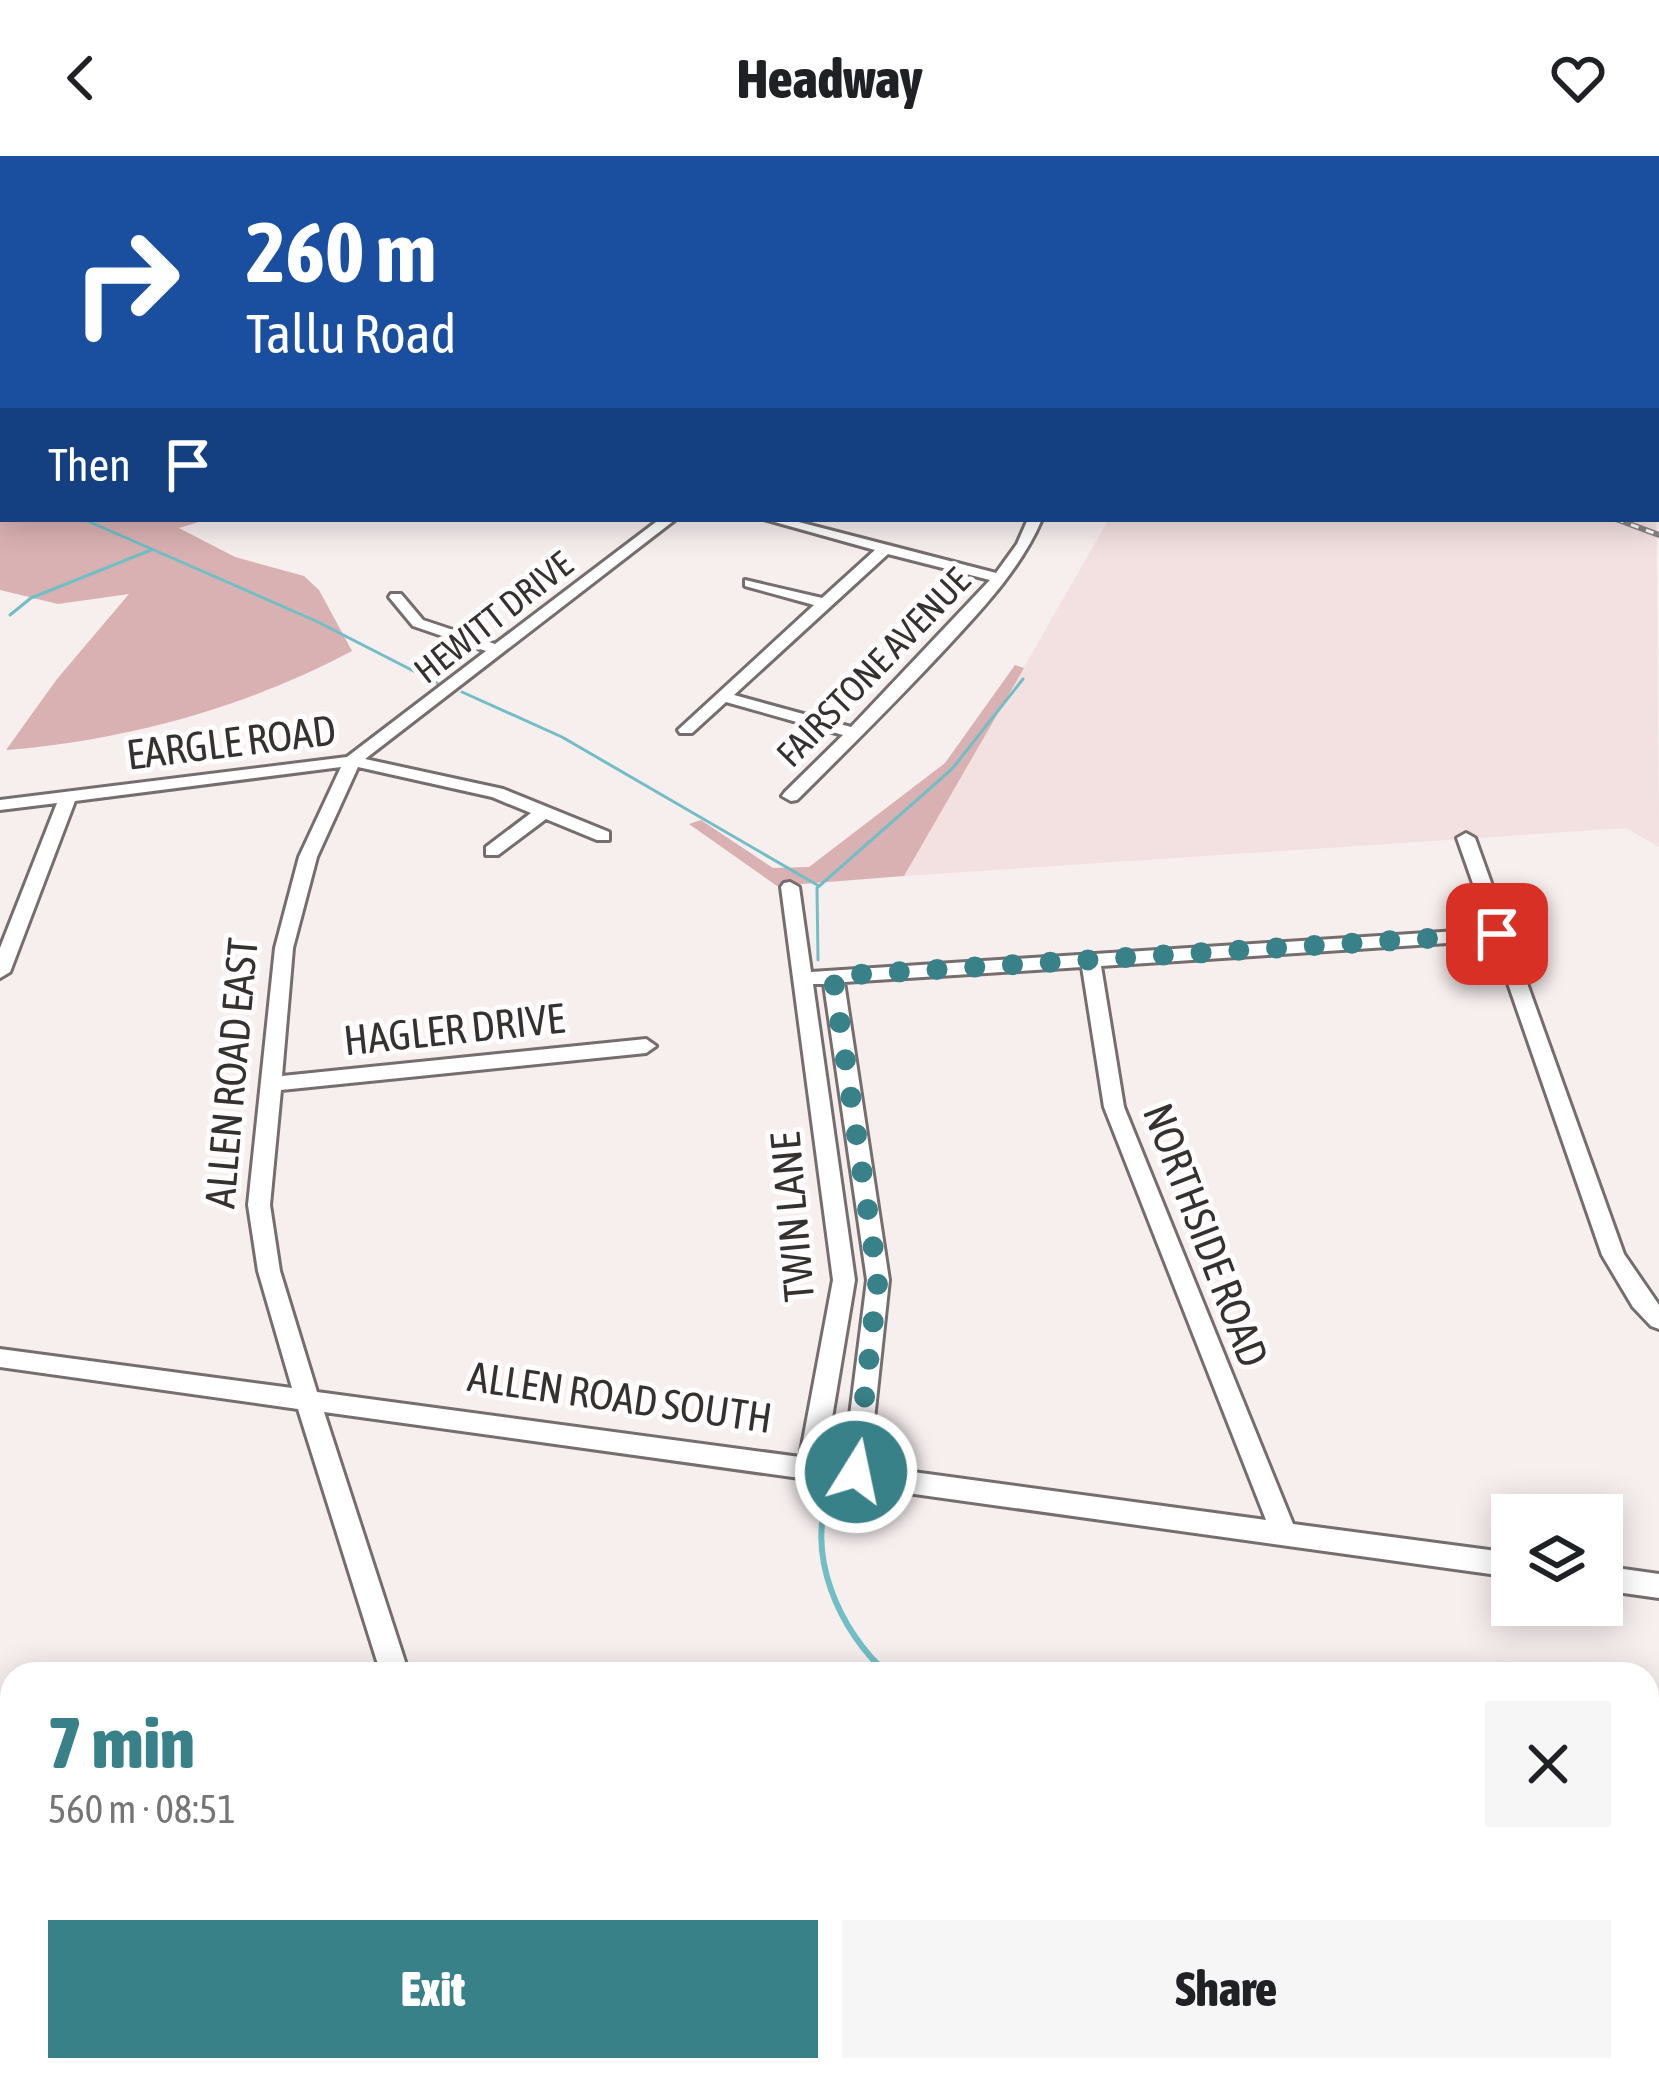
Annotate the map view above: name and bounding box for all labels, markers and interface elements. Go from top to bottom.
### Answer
icon: back [48,45,114,111]
icon: heart [1545,45,1611,111]
text: Headway [737,48,922,109]
icon: right [48,204,204,360]
text: 260 m [246,204,436,300]
text: Tallu Road [246,303,456,364]
icon: arrive [155,432,221,498]
text: Then [48,439,131,491]
street label: HEWITT DRIVE [406,542,580,692]
street label: FAIRSTONE AVENUE [768,559,978,775]
street label: EARGLE ROAD [124,705,338,779]
pin [1446,883,1548,985]
icon: arrive [1464,901,1530,967]
street label: ALLEN ROAD EAST [195,936,267,1210]
street label: HAGLER DRIVE [341,994,567,1064]
street label: NORTHSIDE ROAD [1134,1097,1278,1373]
street label: TWIN LANE [761,1130,823,1304]
street label: ALLEN ROAD SOUTH [465,1352,775,1442]
position arrow [793,1409,919,1535]
map controls [1491,1494,1623,1626]
button: layers [1491,1494,1623,1626]
text: 7 min [48,1701,195,1783]
button: close [1485,1701,1611,1827]
text: 560 m · 08:51 [48,1787,236,1831]
button: Exit [48,1920,818,2058]
button: Share [842,1920,1611,2058]

